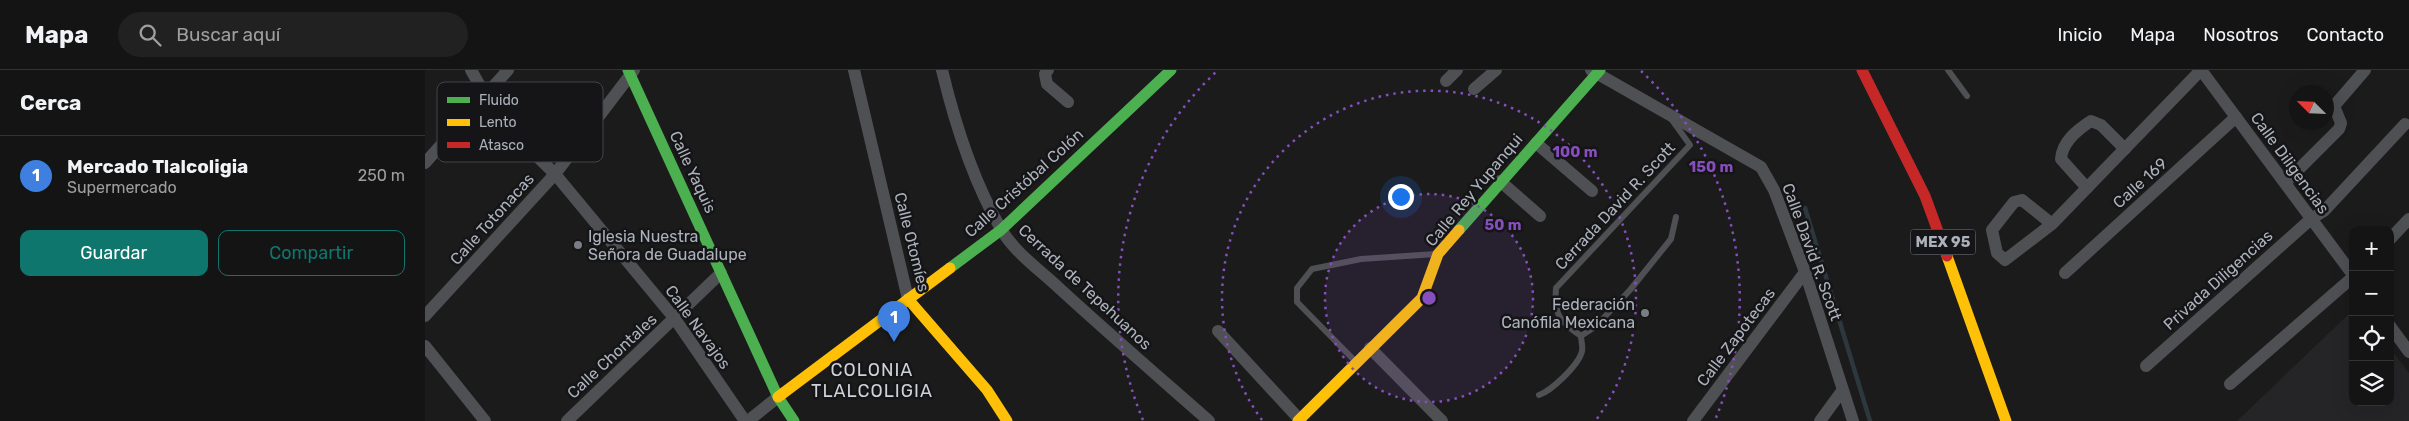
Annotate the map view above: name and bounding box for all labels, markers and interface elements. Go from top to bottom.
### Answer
search box [118,12,468,57]
text: Mapa [25,21,88,49]
icon: search [136,21,164,49]
text: Buscar aquí [176,23,280,46]
text: Inicio [2057,24,2102,46]
text: Mapa [2130,24,2175,46]
text: Nosotros [2203,24,2279,46]
text: Contacto [2307,24,2384,46]
legend [437,82,603,162]
north arrow [2289,85,2334,130]
text: Cerca [20,90,81,115]
text: Fluido [479,92,519,109]
street label: Calle Diligencias [2247,109,2333,217]
text: Lento [479,114,516,131]
street label: Calle Cristóbal Colón [961,125,1087,241]
street label: Calle Yaquis [666,128,720,216]
street label: Calle Rey Yupanqui [1421,130,1527,250]
text: Atasco [479,137,524,154]
street label: Cerrada David R. Scott [1551,138,1679,274]
text: 100 m [1553,143,1597,161]
street label: Calle 169 [2109,154,2171,212]
text: Mercado Tlalcoligia [67,155,248,178]
text: 150 m [1689,158,1733,176]
text: 1 [32,166,40,185]
text: 250 m [358,166,405,185]
street label: Calle Totonacas [446,169,538,269]
text: Supermercado [67,178,177,197]
street label: Calle David R. Scott [1778,181,1846,323]
your location [1388,184,1414,210]
street label: Calle Otomíes [890,190,934,294]
text: 50 m [1485,216,1521,234]
street label: Cerrada de Tepehuanos [1014,220,1156,354]
street label: Privada Diligencias [2159,226,2277,334]
map controls [2349,226,2394,406]
button: + [2349,226,2394,271]
place label: Iglesia Nuestra Señora de Guadalupe [588,227,747,264]
button: Guardar [20,230,208,276]
button: Compartir [218,230,405,276]
road number: MEX 95 [1911,230,1975,254]
marker: Iglesia Nuestra Señora de Guadalupe [572,239,584,251]
button: − [2349,271,2394,316]
street label: Calle Navajos [661,281,735,373]
street label: Calle Zapotecas [1693,284,1779,390]
centre of rings [1420,289,1438,307]
place label: Federación Canófila Mexicana [1501,295,1635,332]
pin: 1 [878,301,910,342]
marker: Federación Canófila Mexicana [1639,307,1651,319]
street label: Calle Chontales [563,310,661,402]
button: locate [2349,316,2394,361]
district label: COLONIA TLALCOLIGIA [811,359,933,402]
button: layers [2349,361,2394,406]

